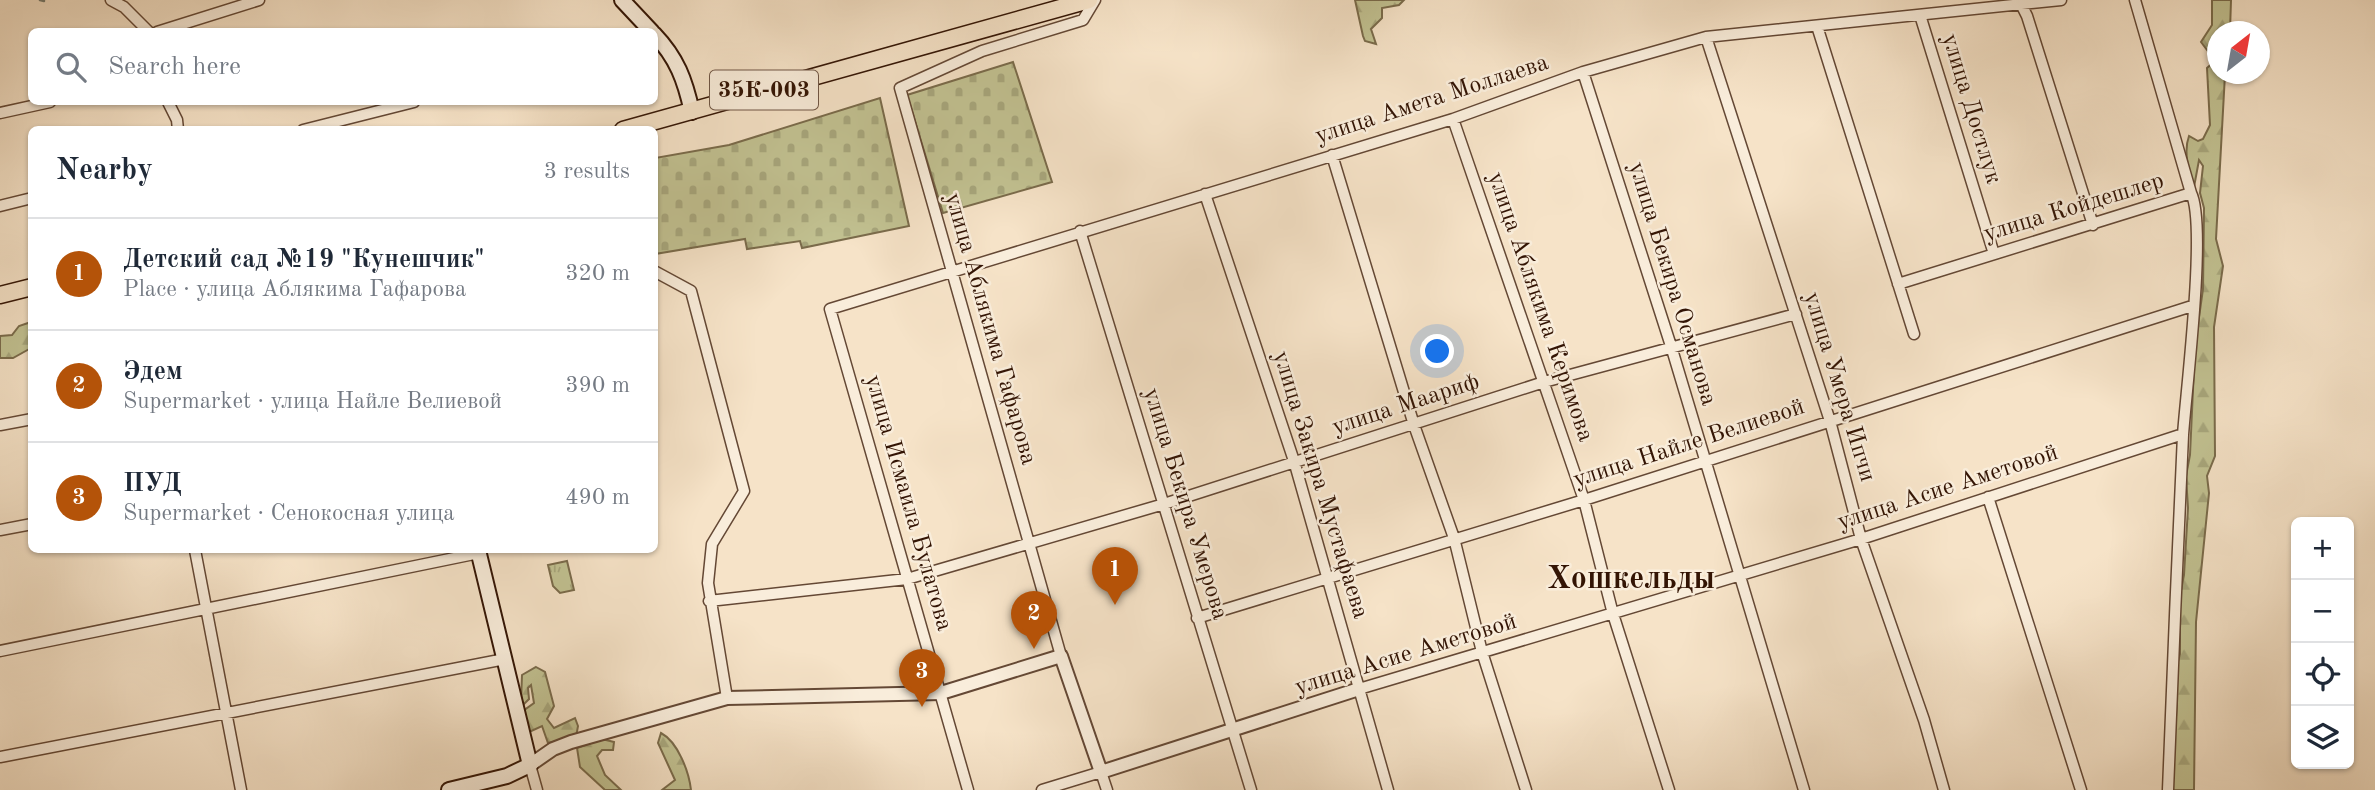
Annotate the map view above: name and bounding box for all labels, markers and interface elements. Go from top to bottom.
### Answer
north arrow [2207,21,2270,84]
search box [28,28,658,105]
street label: улица Достлук [1937,31,2005,187]
icon: search [52,48,90,86]
street label: улица Амета Моллаева [1312,51,1552,149]
text: Search here [108,54,241,80]
road number: 35К-003 [710,71,818,110]
text: Nearby [56,156,153,186]
street label: улица Бекира Османова [1623,159,1721,409]
text: 3 results [544,160,630,183]
street label: улица Аблякима Керимова [1483,169,1598,445]
street label: улица Койдешлер [1981,169,2167,247]
street label: улица Аблякима Гафарова [940,190,1040,468]
text: Детский сад №19 "Кунешчик" [123,247,484,273]
text: 1 [72,262,86,285]
text: 320 m [565,262,630,285]
text: Place · улица Аблякима Гафарова [123,278,466,301]
street label: улица Умера Ипчи [1799,289,1879,485]
your location [1420,334,1454,368]
street label: улица Закира Мустафаева [1268,348,1372,622]
text: Эдем [123,359,183,385]
street label: улица Маариф [1329,370,1483,440]
street label: улица Исмаила Булатова [860,372,956,634]
text: 2 [72,374,86,397]
text: 390 m [565,374,630,397]
street label: улица Бекира Умерова [1138,385,1232,623]
text: Supermarket · улица Найле Велиевой [123,390,502,413]
street label: улица Найле Велиевой [1570,395,1808,493]
street label: улица Асие Аметовой [1835,441,2061,535]
text: ПУД [123,471,182,497]
text: 3 [72,486,86,509]
text: 490 m [565,486,630,509]
text: Supermarket · Сенокосная улица [123,502,455,525]
map controls [2291,517,2354,769]
button: + [2291,517,2354,580]
pin: 1 [1092,547,1138,605]
district label: Хошкельды [1547,564,1715,596]
button: − [2291,580,2354,643]
pin: 2 [1011,591,1057,649]
street label: улица Асие Аметовой [1292,610,1520,700]
button: locate [2291,643,2354,706]
pin: 3 [899,649,945,707]
button: layers [2291,706,2354,769]

